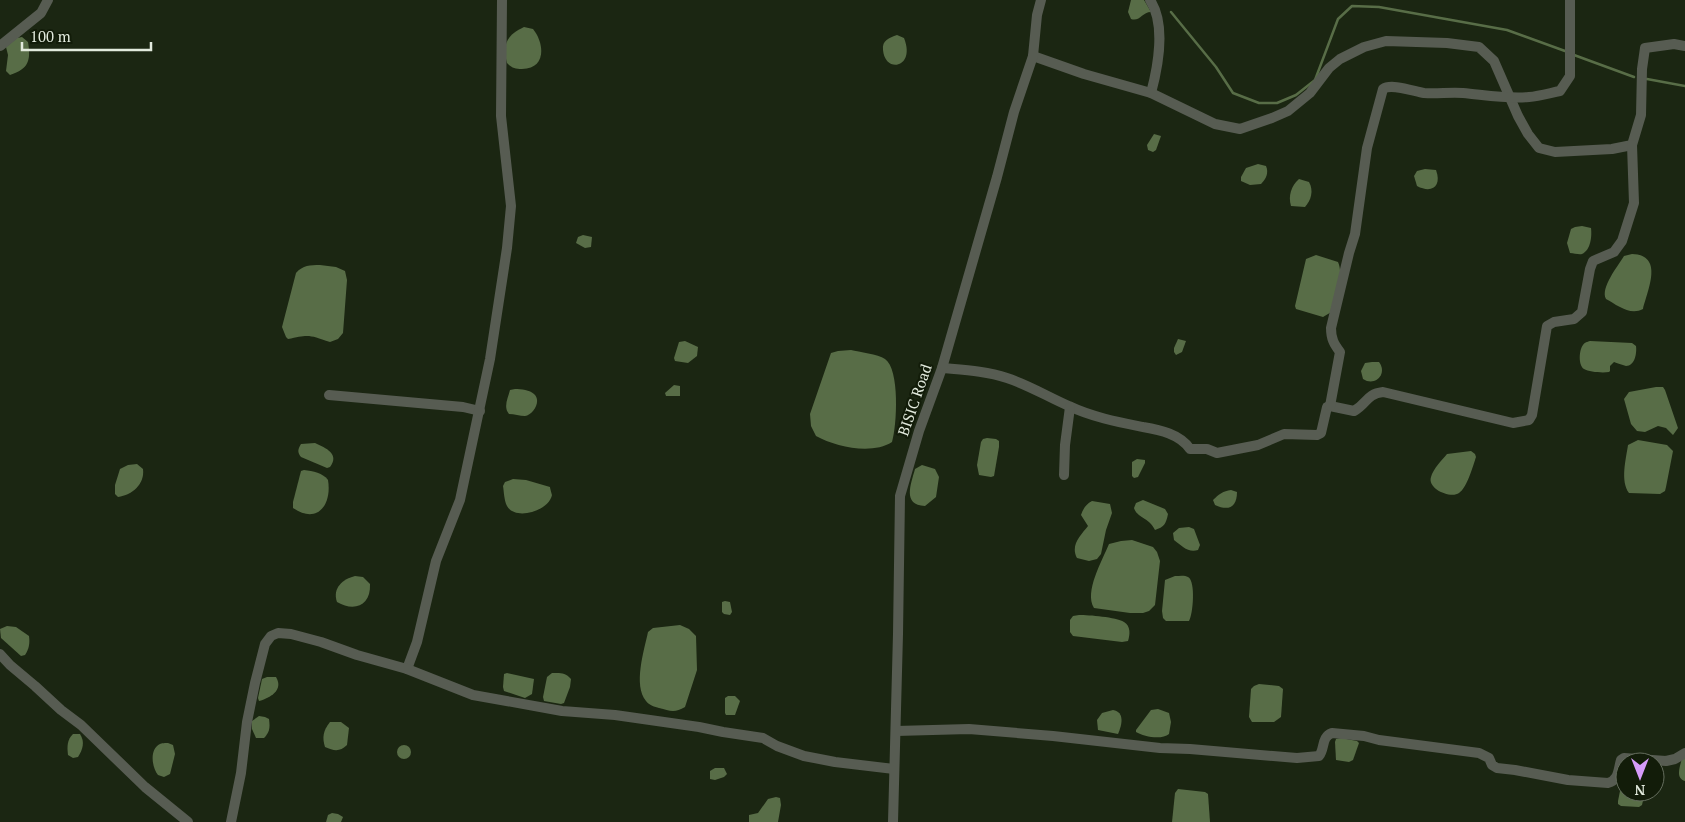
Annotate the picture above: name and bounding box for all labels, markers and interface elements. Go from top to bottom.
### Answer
scale bar [22,20,151,52]
text: 100 m [30,26,71,46]
street label: BISIC Road [892,361,936,438]
north arrow [1615,752,1665,802]
text: N [1634,781,1645,800]

